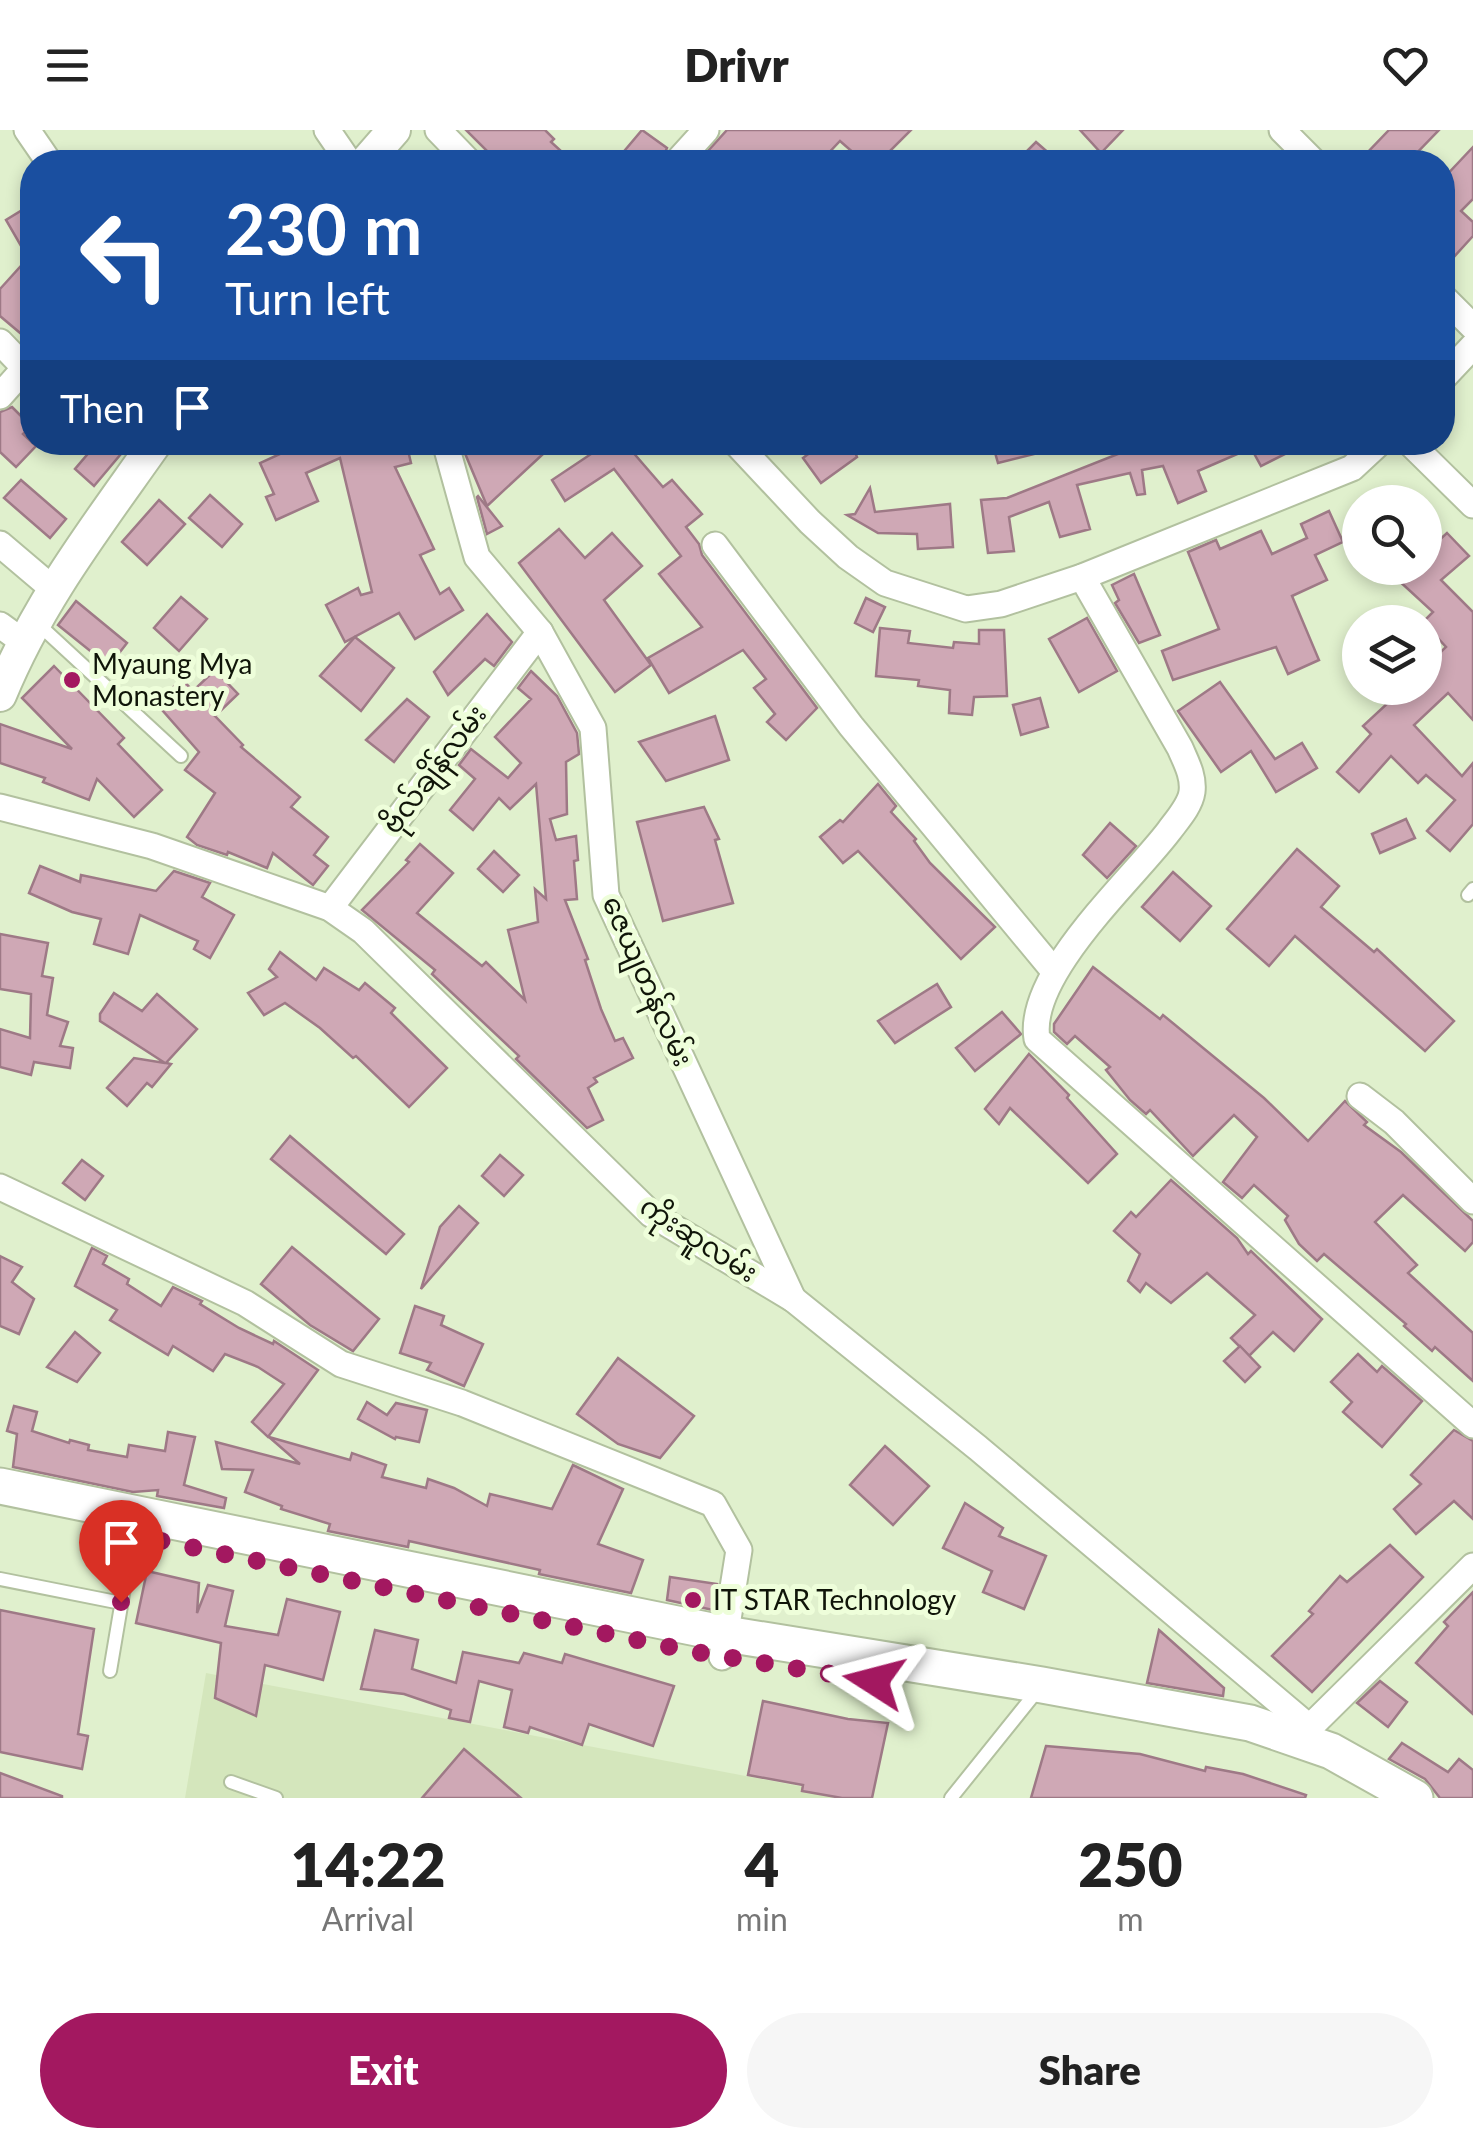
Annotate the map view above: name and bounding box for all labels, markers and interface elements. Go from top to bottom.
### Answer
icon: menu [40,38,95,93]
text: Drivr [684,38,789,92]
icon: heart [1378,38,1433,93]
text: 230 m [225,186,422,270]
icon: left [60,190,190,320]
text: Turn left [225,271,390,325]
icon: arrive [165,380,220,435]
text: Then [60,385,145,431]
map controls [1342,485,1442,705]
button: search [1342,485,1442,585]
button: layers [1342,605,1442,705]
place label: Myaung Mya Monastery [92,646,252,712]
marker: Myaung Mya Monastery [61,669,83,691]
street label: ဗိုလ်ချိန်လမ်း [374,697,498,844]
street label: ဇေယျတန်လမ်း [590,890,702,1074]
street label: ကိုးဆူလမ်း [631,1188,765,1294]
pin [79,1500,164,1603]
icon: arrive [94,1515,149,1570]
place label: IT STAR Technology [713,1582,957,1616]
marker: IT STAR Technology [682,1589,704,1611]
position arrow [822,1629,926,1733]
text: 14:22 [290,1828,446,1900]
text: 4 [744,1828,779,1900]
text: 250 [1078,1828,1183,1900]
text: Arrival [322,1899,414,1938]
text: min [736,1899,788,1938]
text: m [1117,1899,1144,1938]
button: Exit [40,2013,727,2128]
button: Share [747,2013,1433,2128]

